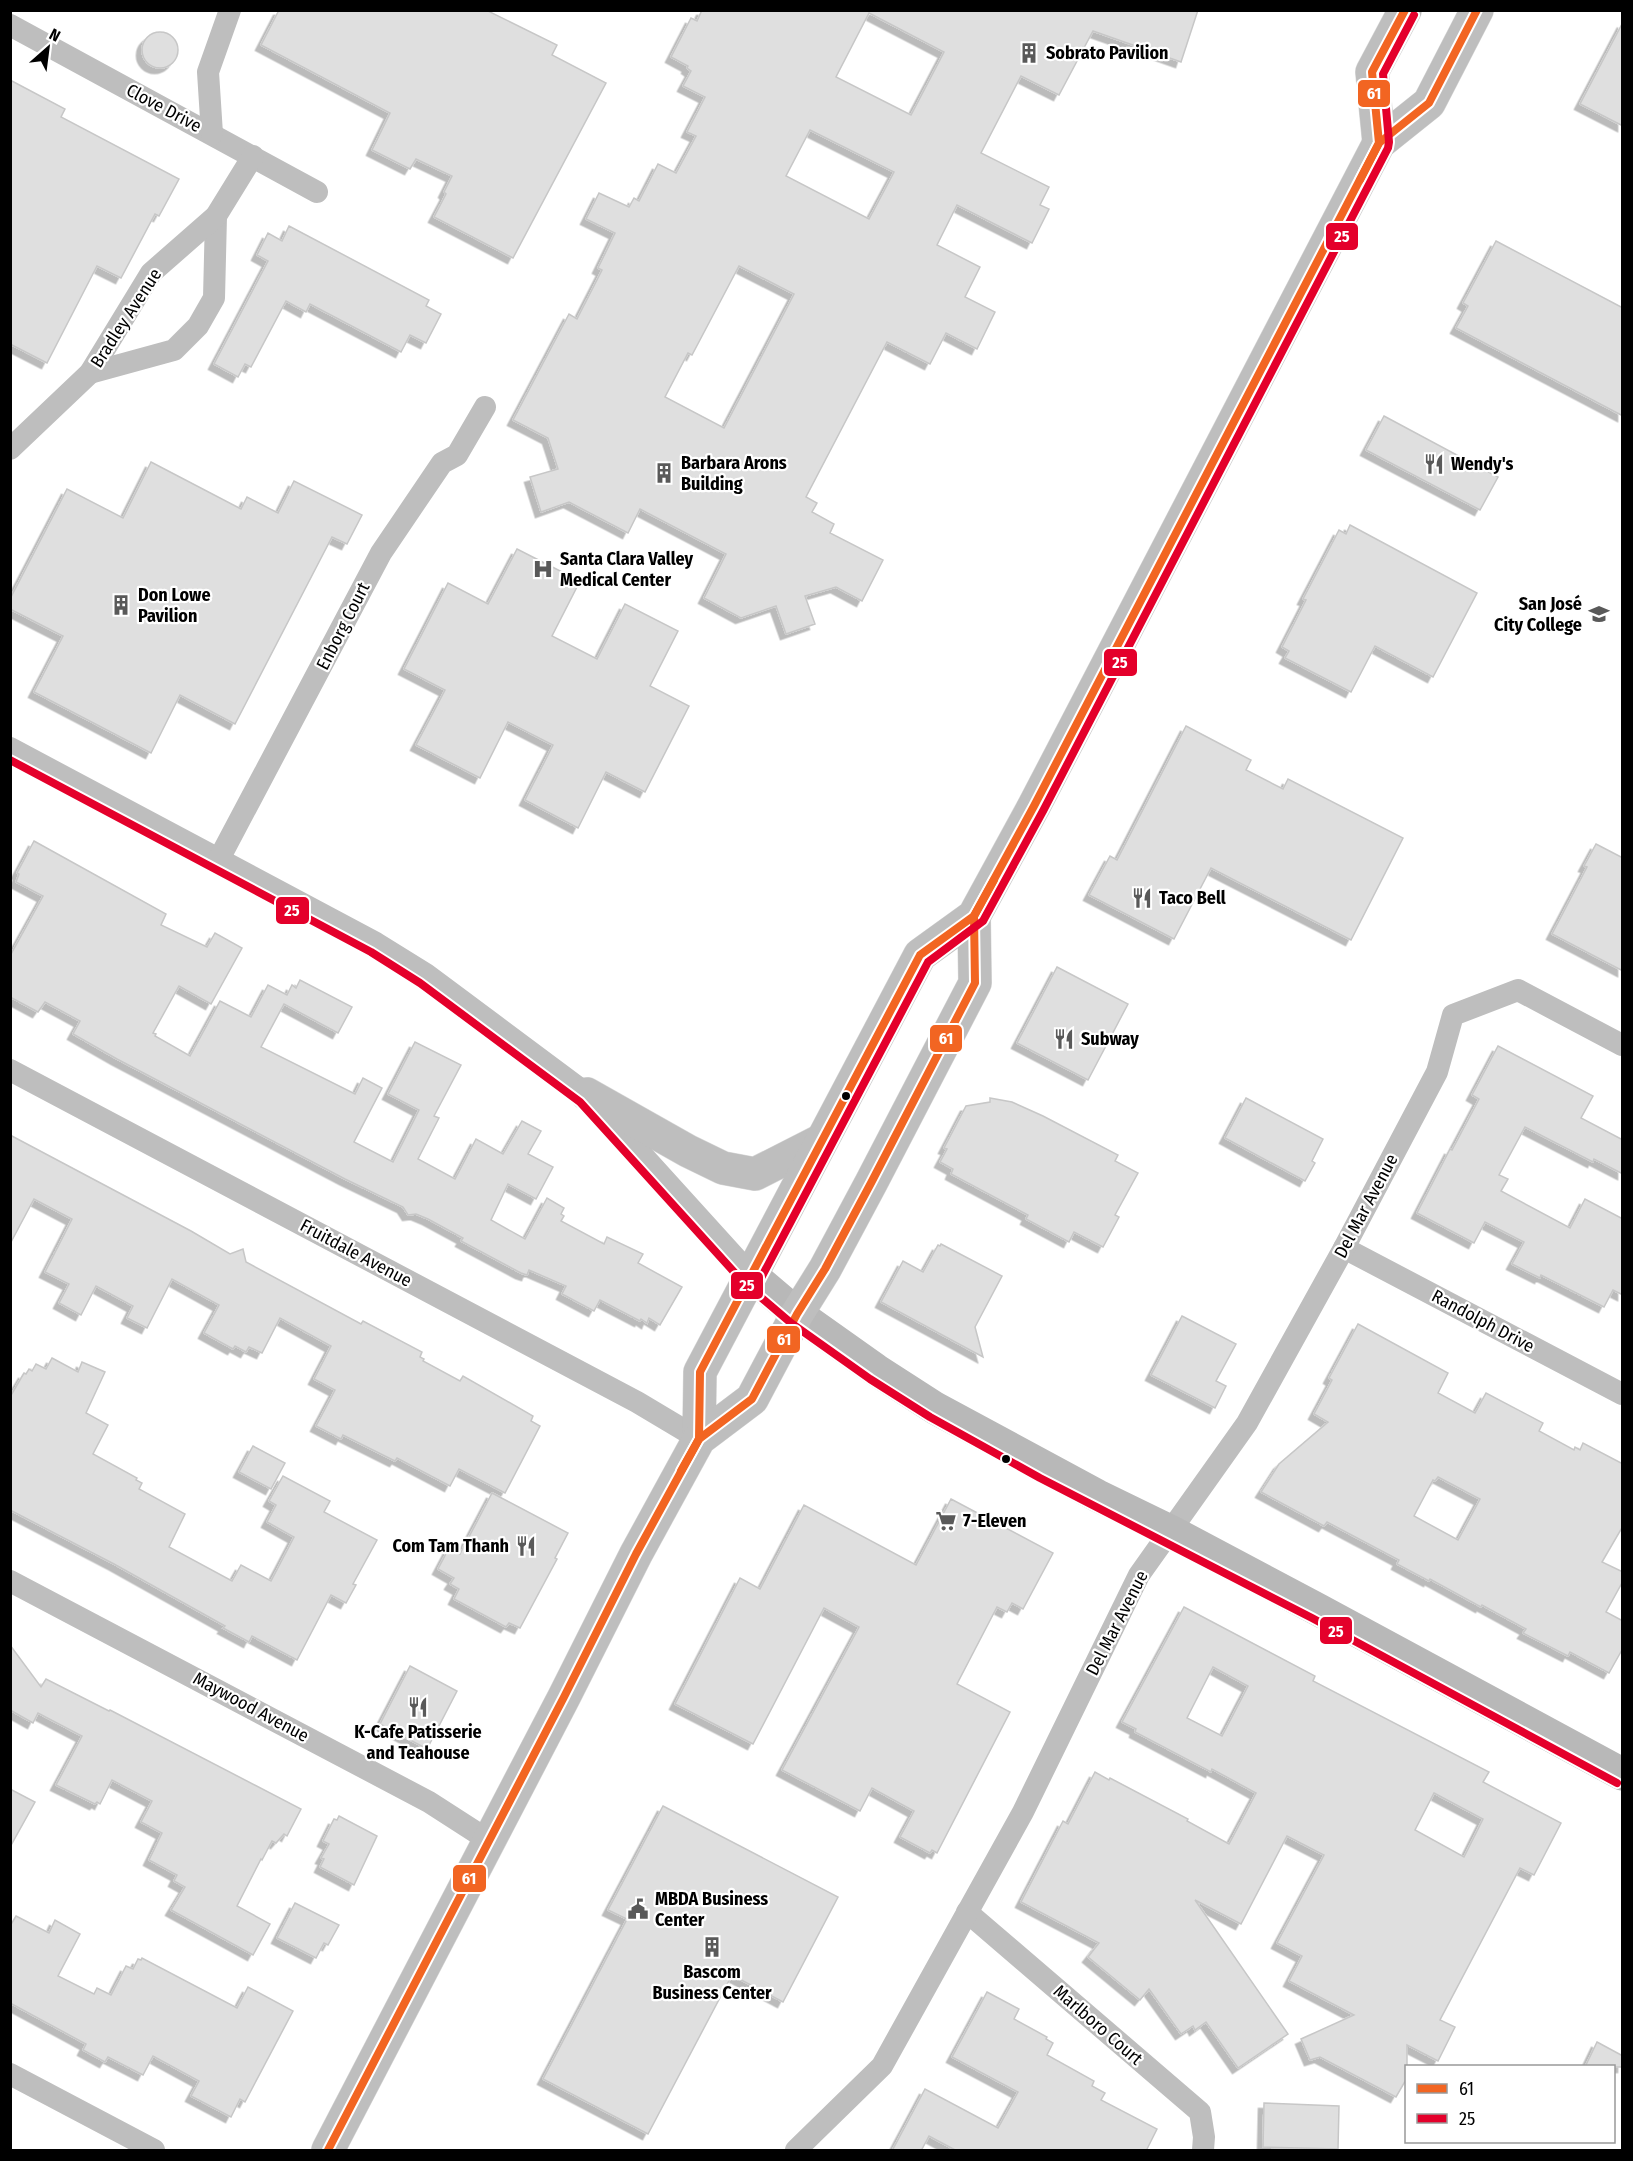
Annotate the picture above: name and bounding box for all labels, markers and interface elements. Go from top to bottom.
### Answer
north arrow [18,18,78,78]
text: N [46,25,64,46]
building icon: Sobrato Pavilion [1017,41,1041,65]
place label: Sobrato Pavilion [1046,42,1168,64]
street label: Clove Drive [123,79,206,137]
line badge: 61 [1357,79,1391,108]
text: 61 [1367,84,1381,103]
line badge: 25 [1325,222,1359,251]
text: 25 [1333,227,1350,246]
street label: Bradley Avenue [86,264,166,372]
place label: Barbara Arons Building [681,452,787,495]
restaurant icon: Wendy's [1422,452,1446,476]
place label: Wendy's [1451,453,1514,475]
building icon: Barbara Arons Building [652,461,676,485]
place label: Santa Clara Valley Medical Center [560,548,694,591]
hospital icon: Santa Clara Valley Medical Center [531,557,555,581]
street label: Enborg Court [312,578,374,673]
place label: Don Lowe Pavilion [138,584,211,627]
building icon: Don Lowe Pavilion [109,593,133,617]
place label: San José City College [1494,593,1582,636]
school or university icon: San José City College [1587,602,1611,626]
line badge: 25 [1103,648,1138,677]
text: 25 [1111,653,1128,672]
restaurant icon: Taco Bell [1130,886,1154,910]
place label: Taco Bell [1159,887,1226,909]
line badge: 25 [275,896,310,925]
text: 25 [283,901,300,920]
line badge: 61 [929,1024,963,1053]
restaurant icon: Subway [1052,1027,1076,1051]
place label: Subway [1081,1028,1139,1050]
text: 61 [939,1029,953,1048]
unlabelled marker [840,1090,852,1102]
street label: Del Mar Avenue [1329,1150,1403,1262]
street label: Fruitdale Avenue [296,1214,416,1292]
line badge: 25 [730,1271,764,1300]
text: 25 [738,1276,755,1295]
street label: Randolph Drive [1428,1285,1538,1357]
line badge: 61 [766,1325,801,1354]
text: 61 [777,1330,791,1349]
unlabelled marker [1000,1453,1012,1465]
supermarket icon: 7-Eleven [934,1509,958,1533]
place label: 7-Eleven [963,1510,1026,1532]
restaurant icon: Com Tam Thanh [514,1534,538,1558]
place label: Com Tam Thanh [392,1535,509,1557]
street label: Del Mar Avenue [1081,1567,1153,1679]
line badge: 25 [1319,1616,1353,1645]
text: 25 [1327,1622,1344,1641]
street label: Maywood Avenue [189,1667,313,1747]
restaurant icon: K-Cafe Patisserie and Teahouse [406,1695,430,1719]
place label: K-Cafe Patisserie and Teahouse [354,1721,482,1764]
line badge: 61 [452,1864,487,1893]
text: 61 [462,1869,476,1888]
place label: MBDA Business Center [655,1888,768,1931]
public building icon: MBDA Business Center [626,1897,650,1921]
building icon: Bascom Business Center [700,1935,724,1959]
place label: Bascom Business Center [652,1961,772,2004]
street label: Marlboro Court [1049,1980,1147,2070]
legend [1405,2065,1615,2143]
text: 61 [1459,2078,1474,2100]
text: 25 [1459,2108,1475,2130]

